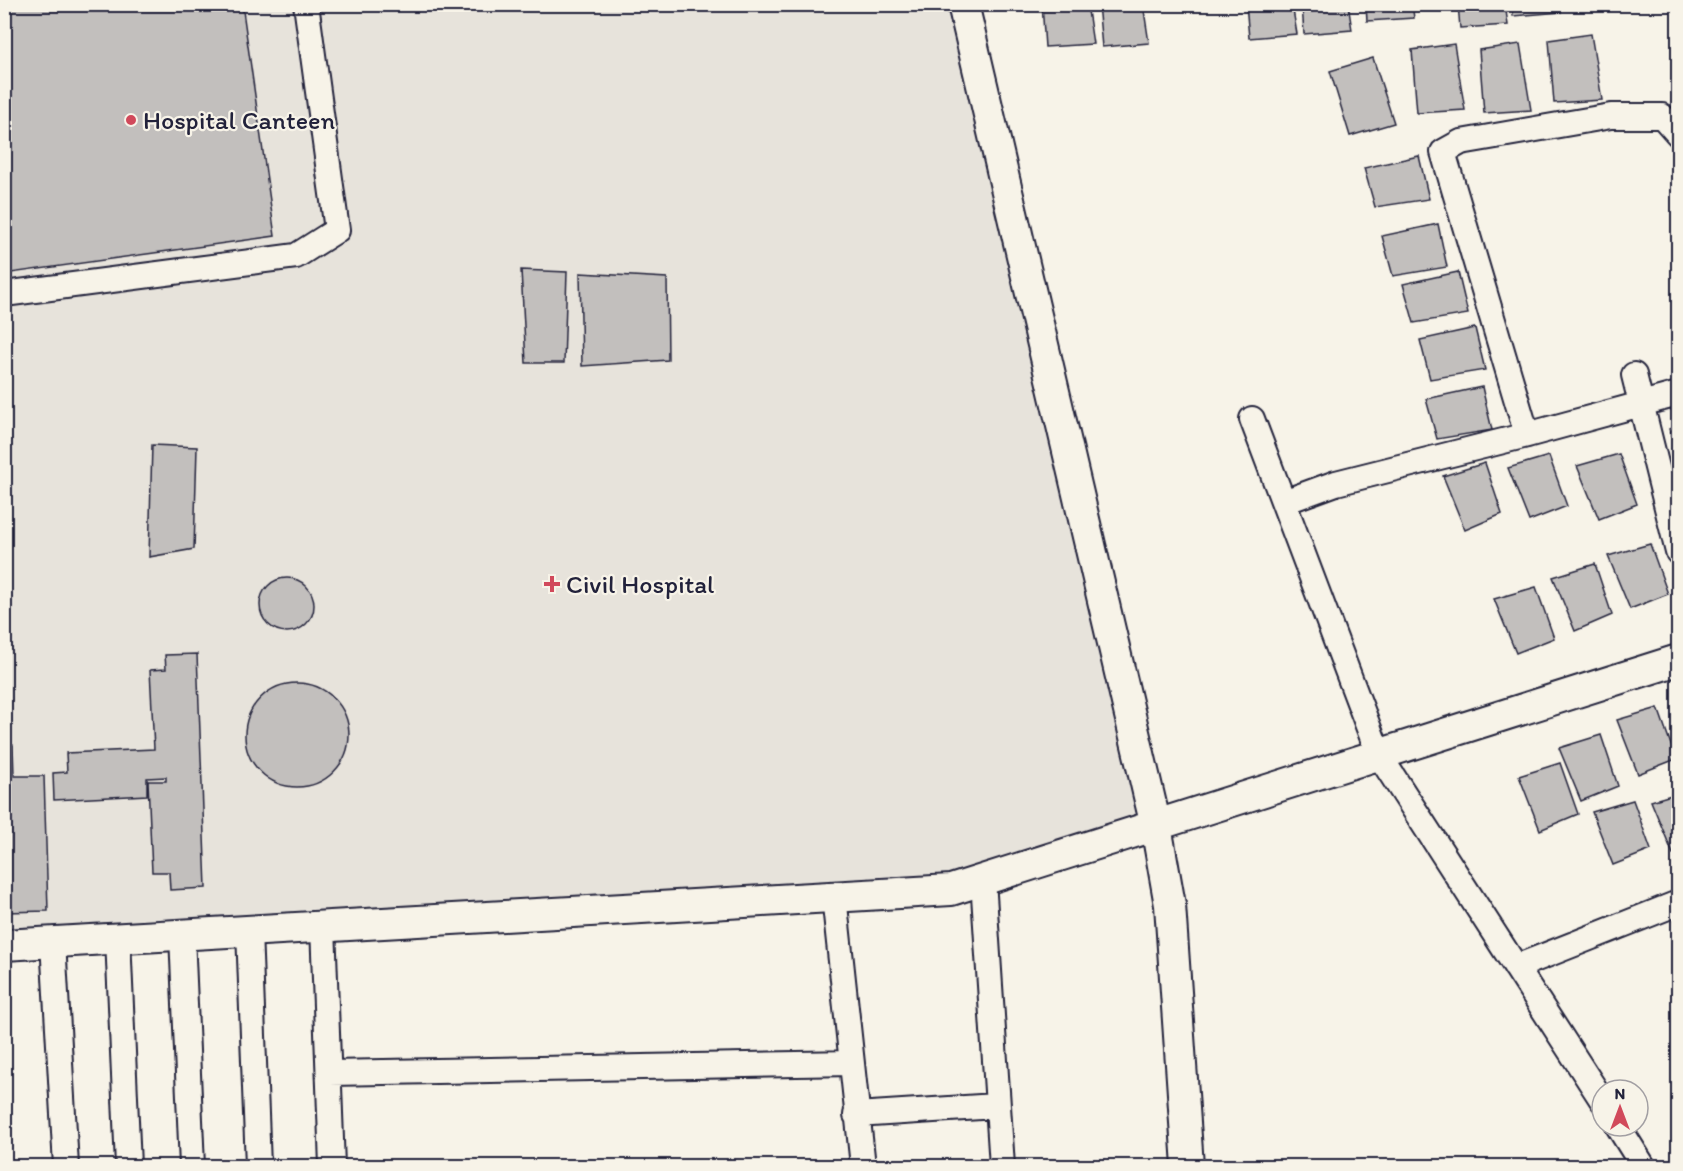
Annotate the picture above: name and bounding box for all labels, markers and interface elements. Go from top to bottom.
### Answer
place label: Hospital Canteen [143,104,336,136]
marker: Hospital Canteen [124,113,138,127]
place label: Civil Hospital [566,568,714,600]
marker: Civil Hospital [543,575,561,593]
north arrow [1590,1078,1650,1138]
text: N [1615,1084,1625,1103]

